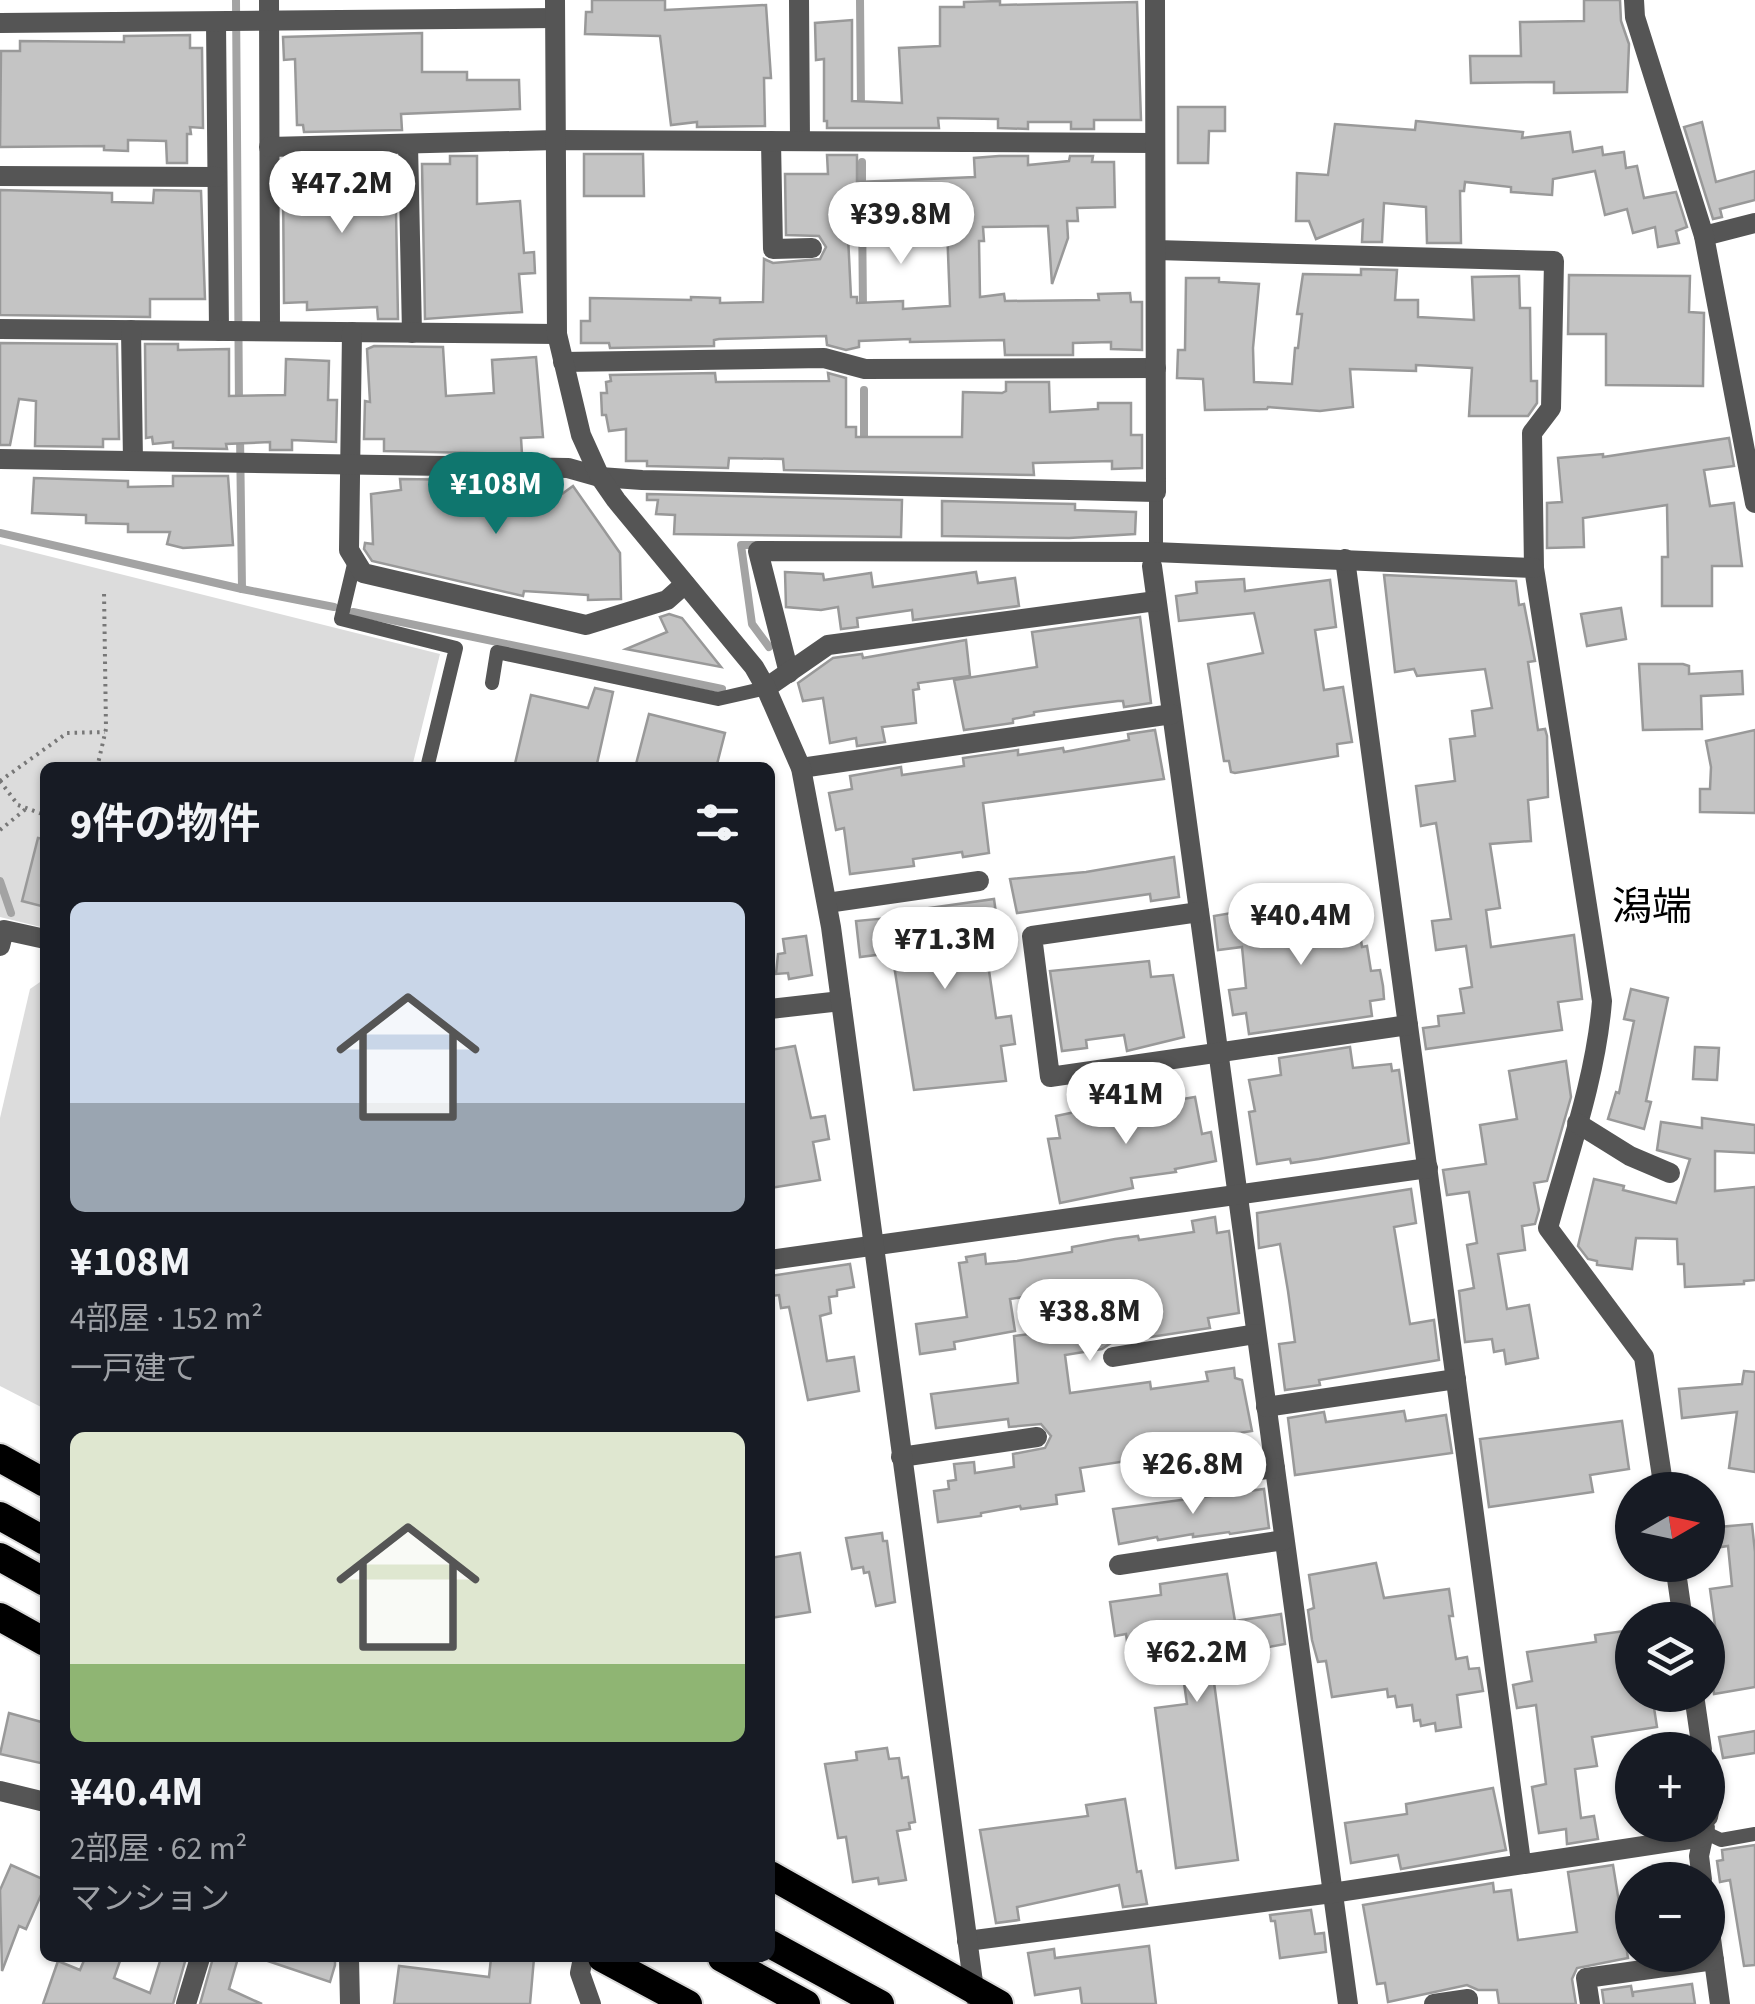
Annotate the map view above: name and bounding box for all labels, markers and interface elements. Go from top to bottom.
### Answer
pin: ¥47.2M [261,151,423,236]
text: ¥47.2M [291,160,393,206]
pin: ¥39.8M [820,182,982,267]
text: ¥39.8M [850,191,952,237]
pin: ¥108M [426,452,566,537]
text: ¥108M [450,461,542,507]
text: 9件の物件 [70,795,260,855]
icon: filters [690,795,745,850]
district label: 潟端 [1612,879,1692,936]
pin: ¥40.4M [1220,883,1382,968]
text: ¥40.4M [1250,892,1352,938]
pin: ¥71.3M [864,907,1026,992]
text: ¥71.3M [894,916,996,962]
icon: home [318,967,498,1147]
pin: ¥41M [1067,1062,1185,1147]
text: ¥41M [1088,1071,1164,1117]
text: ¥108M [70,1232,191,1292]
pin: ¥38.8M [1009,1279,1171,1364]
text: ¥38.8M [1039,1288,1141,1334]
text: 4部屋 · 152 m² [70,1296,263,1342]
text: 一戸建て [70,1346,198,1392]
pin: ¥26.8M [1112,1432,1274,1517]
text: ¥26.8M [1142,1441,1244,1487]
north arrow [1615,1472,1725,1582]
map controls [1615,1472,1725,1972]
icon: home [318,1497,498,1677]
button: layers [1615,1602,1725,1712]
pin: ¥62.2M [1116,1620,1278,1705]
text: ¥62.2M [1146,1629,1248,1675]
button: + [1615,1732,1725,1842]
text: ¥40.4M [70,1762,203,1822]
text: 2部屋 · 62 m² [70,1826,247,1872]
button: − [1615,1862,1725,1972]
text: マンション [70,1876,230,1922]

